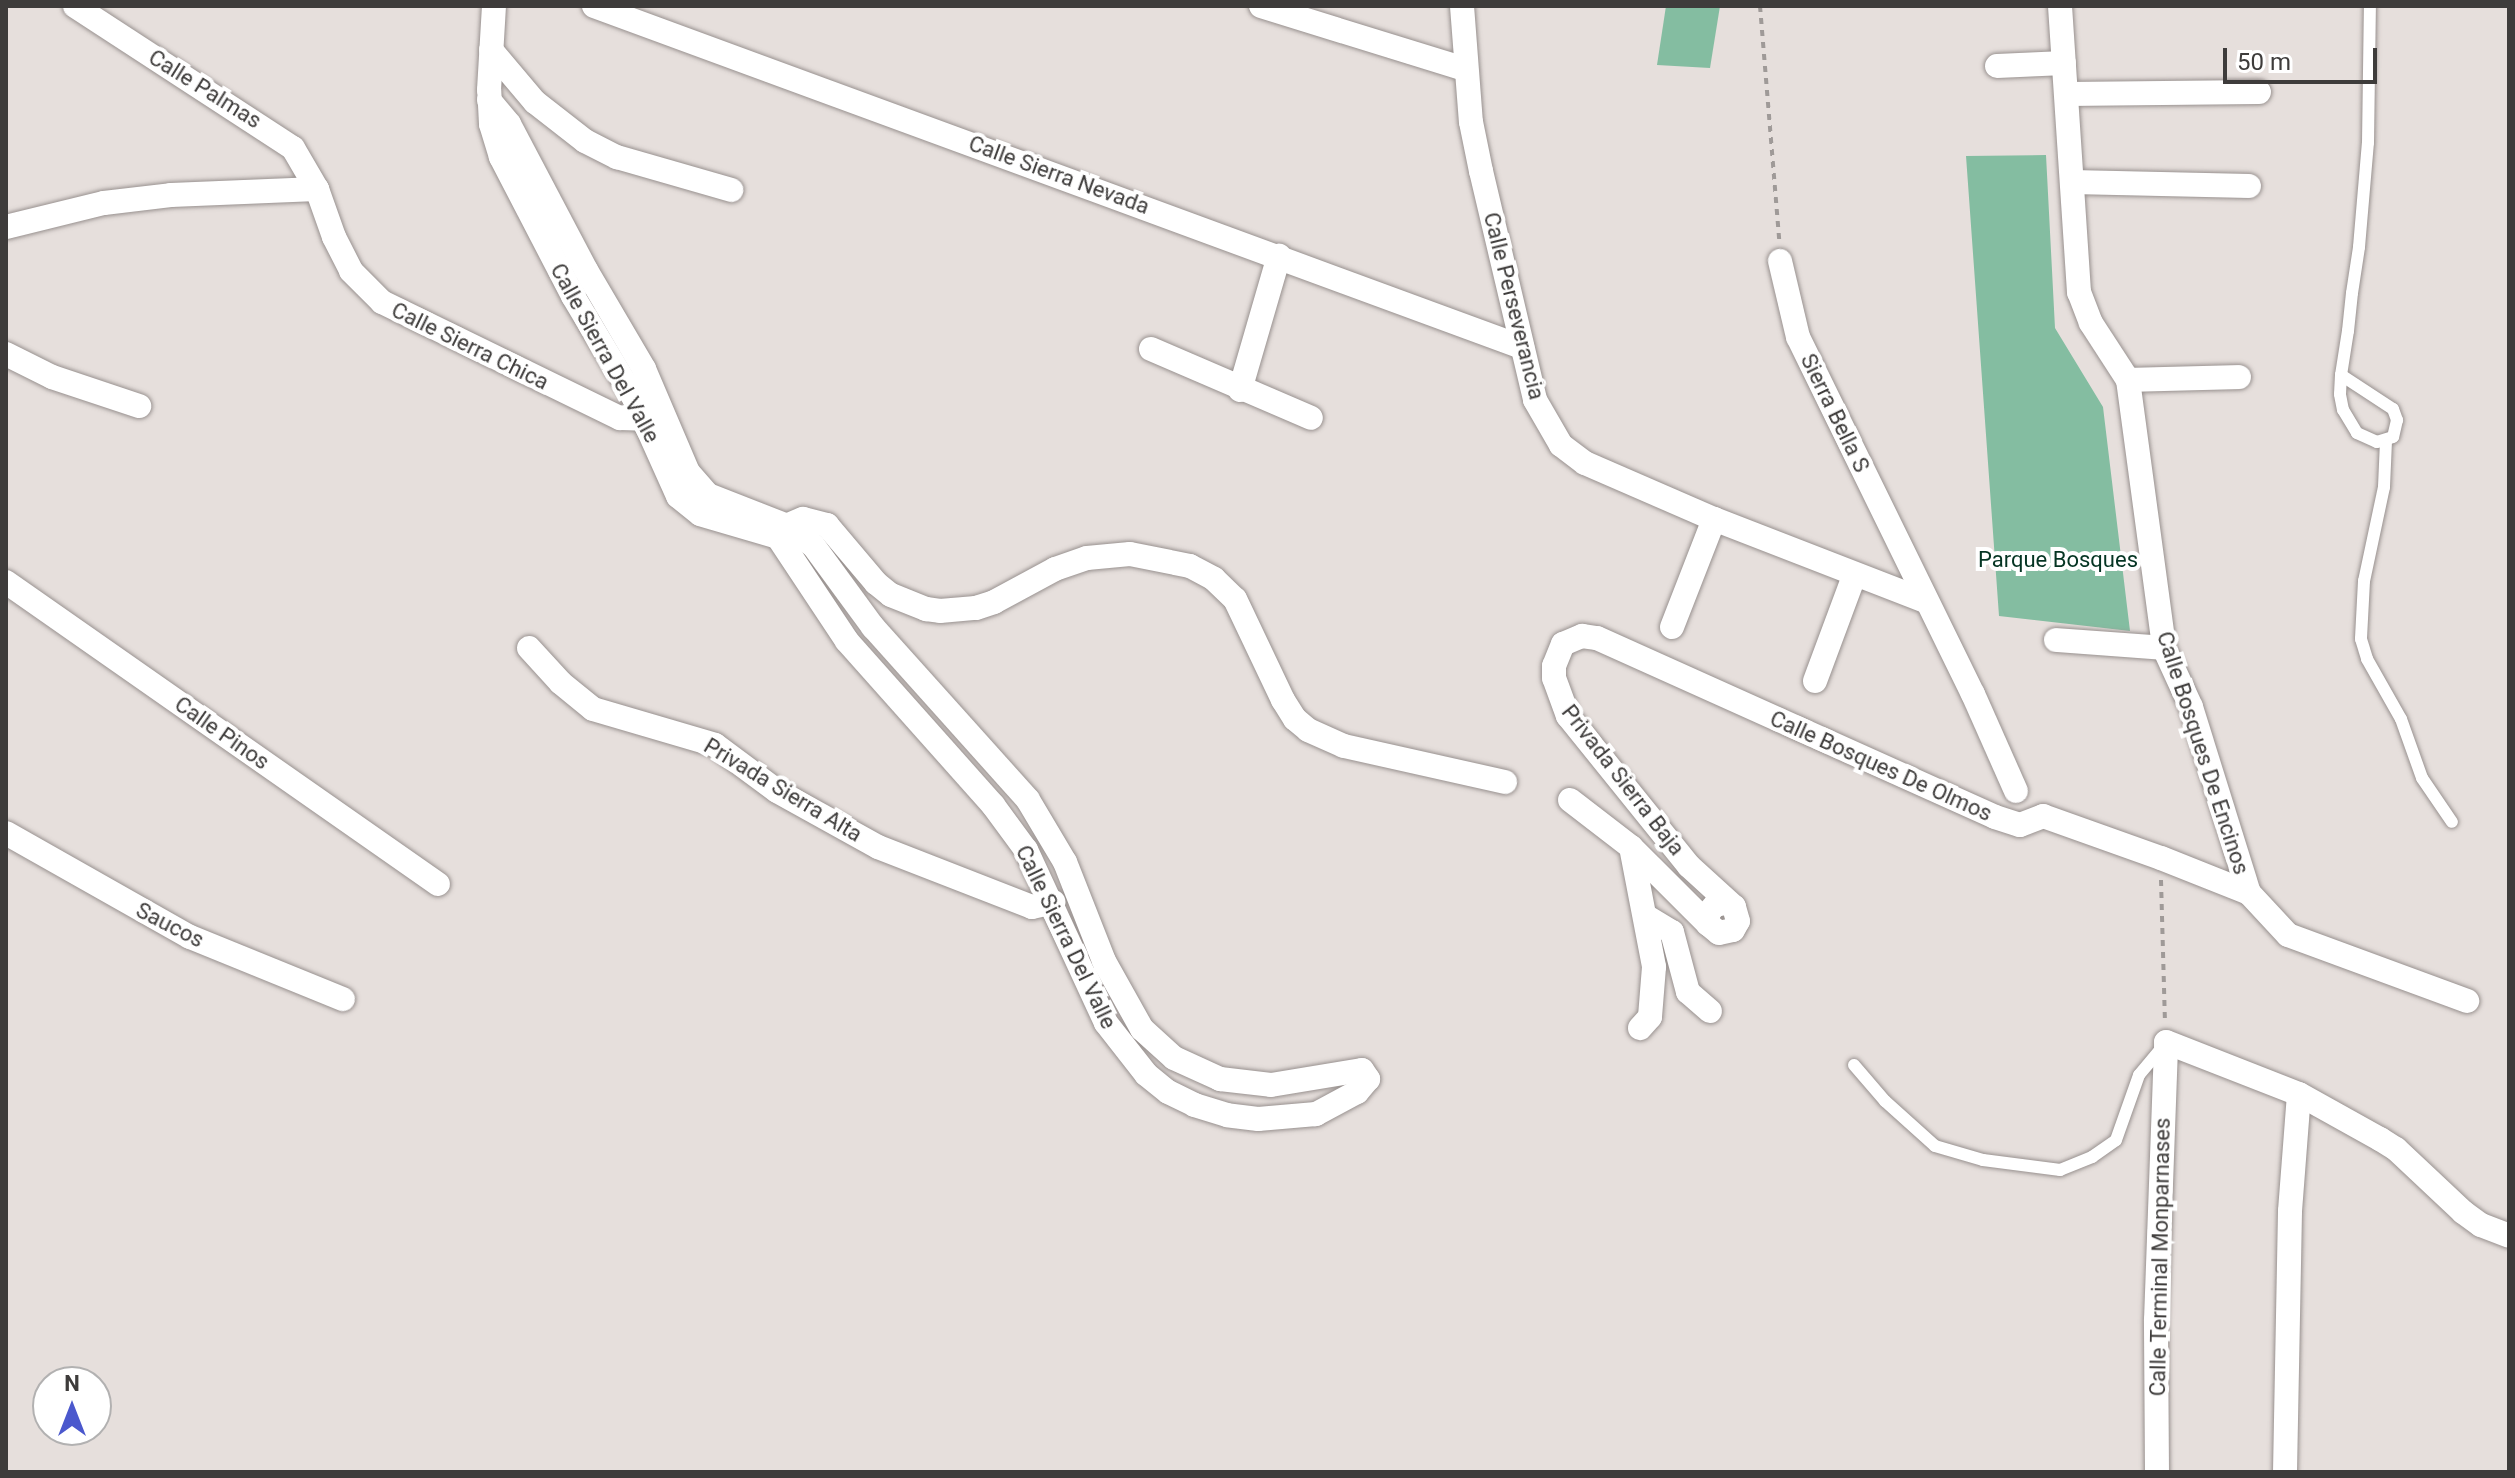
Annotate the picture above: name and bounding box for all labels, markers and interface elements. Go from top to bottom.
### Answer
scale bar [2227,32,2381,82]
street label: Calle Palmas [144,44,266,134]
text: 50 m [2237,48,2291,76]
street label: Calle Sierra Nevada [965,130,1153,220]
street label: Calle Perseverancia [1478,210,1550,402]
street label: Calle Sierra Del Valle [545,259,665,447]
street label: Calle Sierra Chica [387,297,553,395]
street label: Sierra Bella S [1795,349,1875,477]
park label: Parque Bosques [1978,547,2138,573]
street label: Calle Bosques De Encinos [2151,628,2255,878]
street label: Calle Pinos [170,691,274,775]
street label: Privada Sierra Baja [1556,699,1690,861]
street label: Calle Bosques De Olmos [1766,705,1996,827]
street label: Privada Sierra Alta [699,732,867,848]
street label: Calle Sierra Del Valle [1010,841,1122,1033]
street label: Saucos [132,897,208,953]
street label: Calle Terminal Monparnases [2144,1117,2176,1397]
north arrow [32,1366,112,1446]
text: N [64,1371,80,1396]

